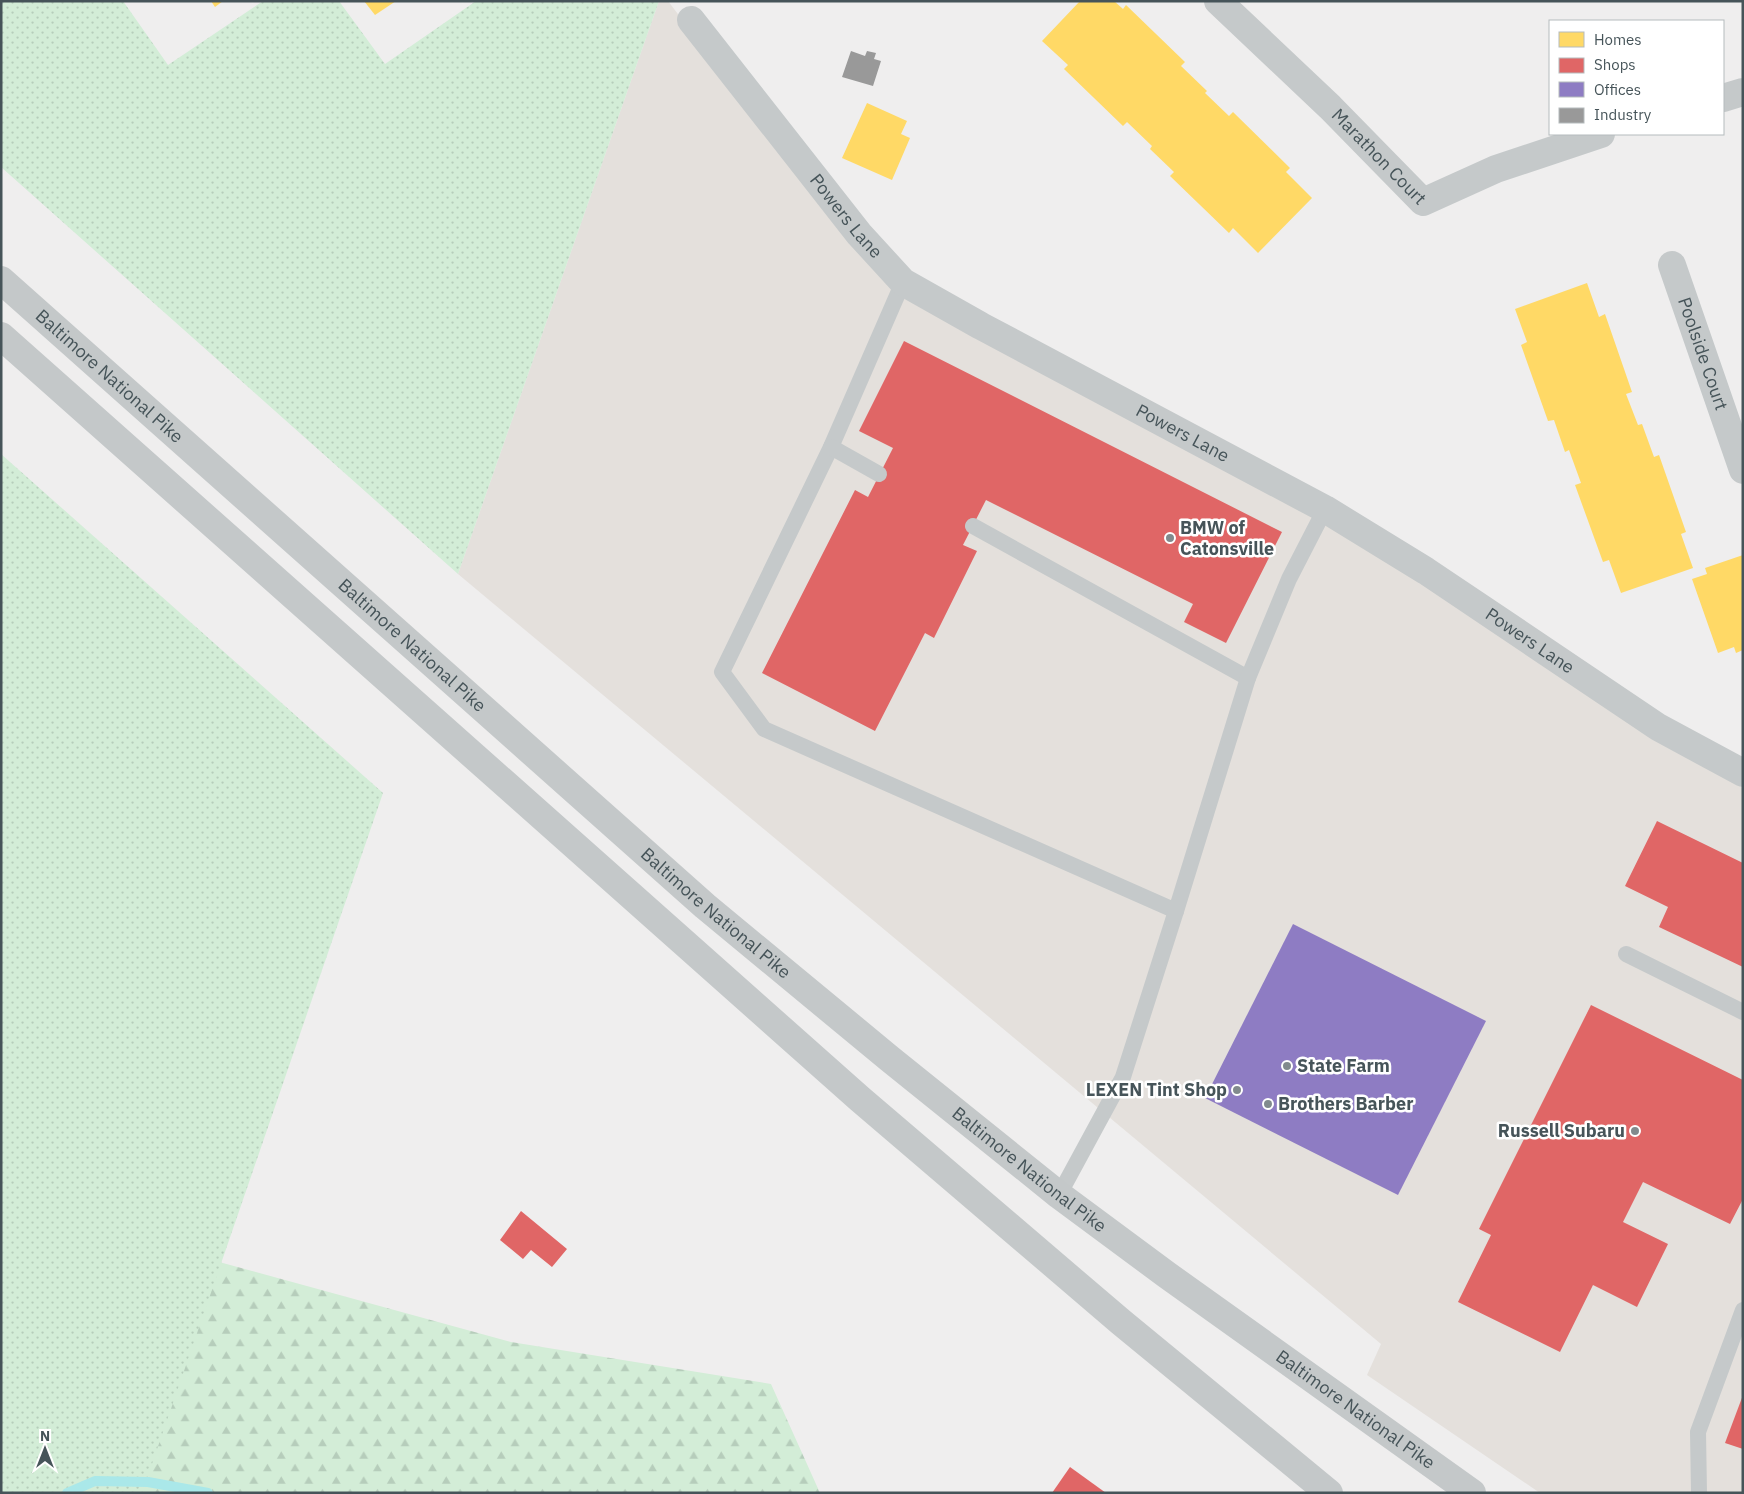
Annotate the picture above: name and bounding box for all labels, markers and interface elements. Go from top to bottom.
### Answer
legend [1549,20,1724,135]
text: Homes [1594,30,1642,49]
text: Shops [1594,55,1636,74]
text: Offices [1594,80,1641,99]
street label: Marathon Court [1327,103,1432,210]
text: Industry [1594,105,1652,124]
street label: Powers Lane [805,169,888,263]
street label: Poolside Court [1673,294,1733,413]
street label: Baltimore National Pike [31,304,189,448]
street label: Powers Lane [1132,399,1234,467]
place label: BMW of Catonsville [1180,516,1274,560]
marker: BMW of Catonsville [1164,532,1176,544]
street label: Baltimore National Pike [334,573,491,717]
street label: Powers Lane [1481,602,1579,679]
street label: Baltimore National Pike [636,842,796,983]
place label: State Farm [1297,1054,1390,1077]
marker: State Farm [1281,1060,1293,1072]
place label: LEXEN Tint Shop [1086,1078,1227,1101]
marker: LEXEN Tint Shop [1231,1084,1243,1096]
place label: Brothers Barber [1278,1092,1413,1115]
marker: Brothers Barber [1262,1098,1274,1110]
street label: Baltimore National Pike [948,1102,1111,1237]
place label: Russell Subaru [1498,1119,1625,1142]
marker: Russell Subaru [1629,1125,1641,1137]
street label: Baltimore National Pike [1272,1345,1440,1474]
north arrow [20,1424,70,1474]
text: N [40,1427,50,1445]

